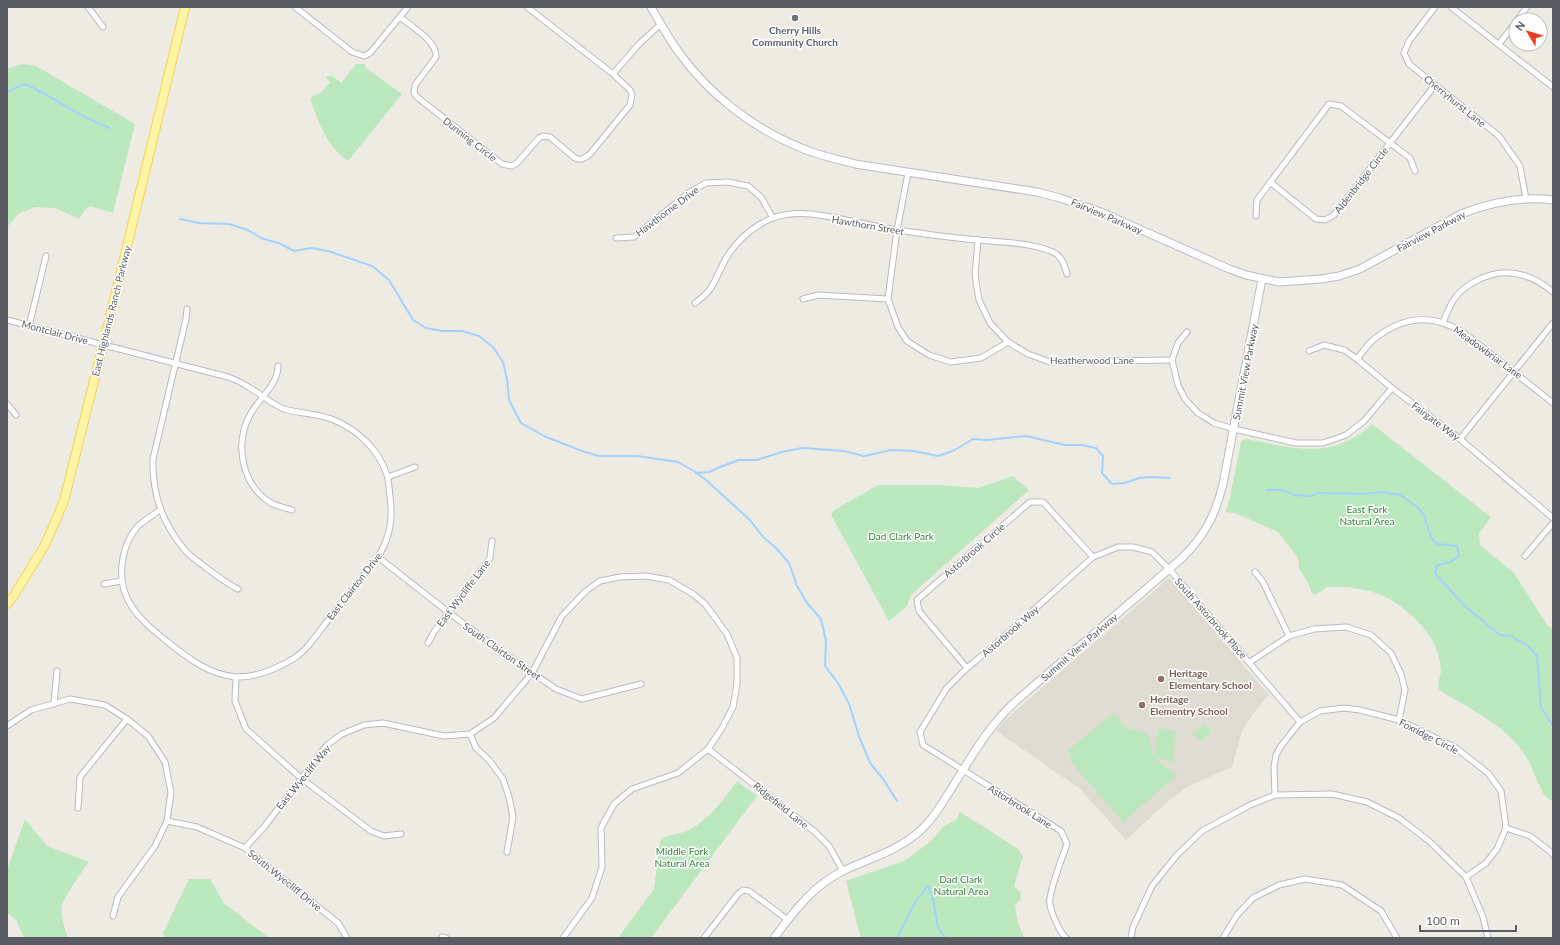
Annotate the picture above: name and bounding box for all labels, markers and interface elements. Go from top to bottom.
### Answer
north arrow [1508,12,1548,52]
marker: Cherry Hills Community Church [790,13,800,23]
text: N [1512,18,1527,33]
place label: Cherry Hills Community Church [752,24,838,48]
street label: Cherryhurst Lane [1422,72,1488,130]
street label: Dunning Circle [441,114,499,164]
street label: Aldenbridge Circle [1331,145,1391,215]
street label: Hawthorne Drive [633,183,701,239]
street label: Fairview Parkway [1070,196,1145,237]
street label: Fairview Parkway [1395,207,1468,254]
street label: Hawthorn Street [831,213,906,237]
street label: East Highlands Ranch Parkway [89,244,133,378]
street label: Montclair Drive [20,317,90,347]
street label: Summit View Parkway [1230,322,1260,421]
street label: Meadowbriar Lane [1451,323,1525,381]
street label: Heatherwood Lane [1050,354,1134,366]
street label: Fairgate Way [1410,399,1463,443]
park label: East Fork Natural Area [1339,503,1395,527]
street label: Astorbrook Circle [941,520,1007,580]
park label: Dad Clark Park [868,530,935,542]
street label: East Clairton Drive [324,550,384,622]
street label: East Wycliffe Lane [434,557,492,629]
street label: South Astorbrook Place [1173,575,1249,661]
street label: Astorbrook Way [979,602,1042,659]
street label: Summit View Parkway [1038,610,1120,684]
street label: South Clairton Street [461,620,544,683]
place label: Heritage Elementary School [1169,667,1252,691]
marker: Heritage Elementary School [1156,674,1166,684]
place label: Heritage Elementry School [1150,693,1228,717]
marker: Heritage Elementry School [1137,700,1147,710]
street label: Foxridge Circle [1397,716,1461,756]
street label: East Wyecliff Way [273,742,333,812]
street label: Ridgefield Lane [751,779,811,831]
street label: Astorbrook Lane [986,782,1054,830]
park label: Middle Fork Natural Area [654,845,710,869]
street label: South Wyecliff Drive [246,847,324,913]
park label: Dad Clark Natural Area [933,873,989,897]
scale bar [1420,907,1516,933]
text: 100 m [1426,913,1460,928]

